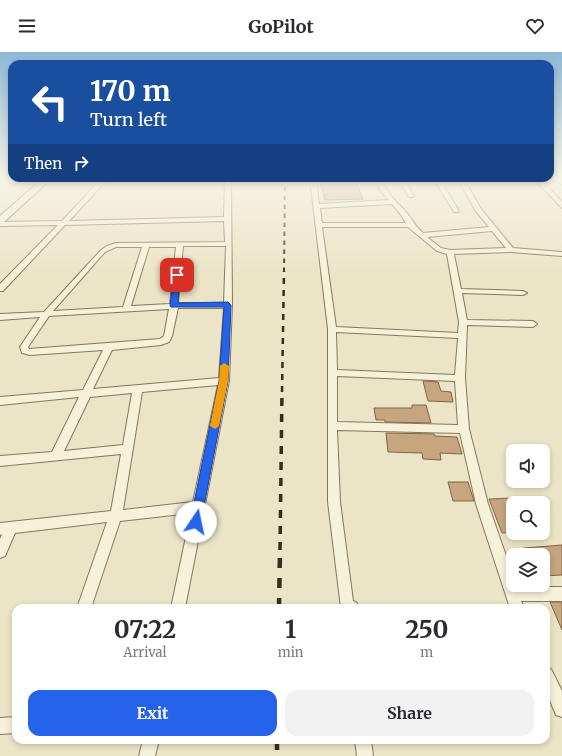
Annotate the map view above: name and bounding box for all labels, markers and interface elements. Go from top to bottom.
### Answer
icon: menu [16,15,38,37]
text: GoPilot [248,15,314,38]
icon: heart [524,15,546,37]
text: 170 m [90,73,171,109]
icon: left [24,76,76,128]
text: Turn left [90,108,167,131]
icon: right [70,152,92,174]
text: Then [24,154,62,173]
pin [160,258,194,292]
icon: arrive [166,264,188,286]
map controls [506,444,550,592]
button: sound [506,444,550,488]
button: search [506,496,550,540]
position arrow [175,501,217,543]
button: layers [506,548,550,592]
text: 07:22 [114,614,176,645]
text: 1 [285,614,296,645]
text: 250 [405,614,448,645]
text: Arrival [123,644,167,661]
text: min [278,644,304,661]
text: m [420,644,433,661]
button: Exit [28,690,277,736]
button: Share [285,690,534,736]

